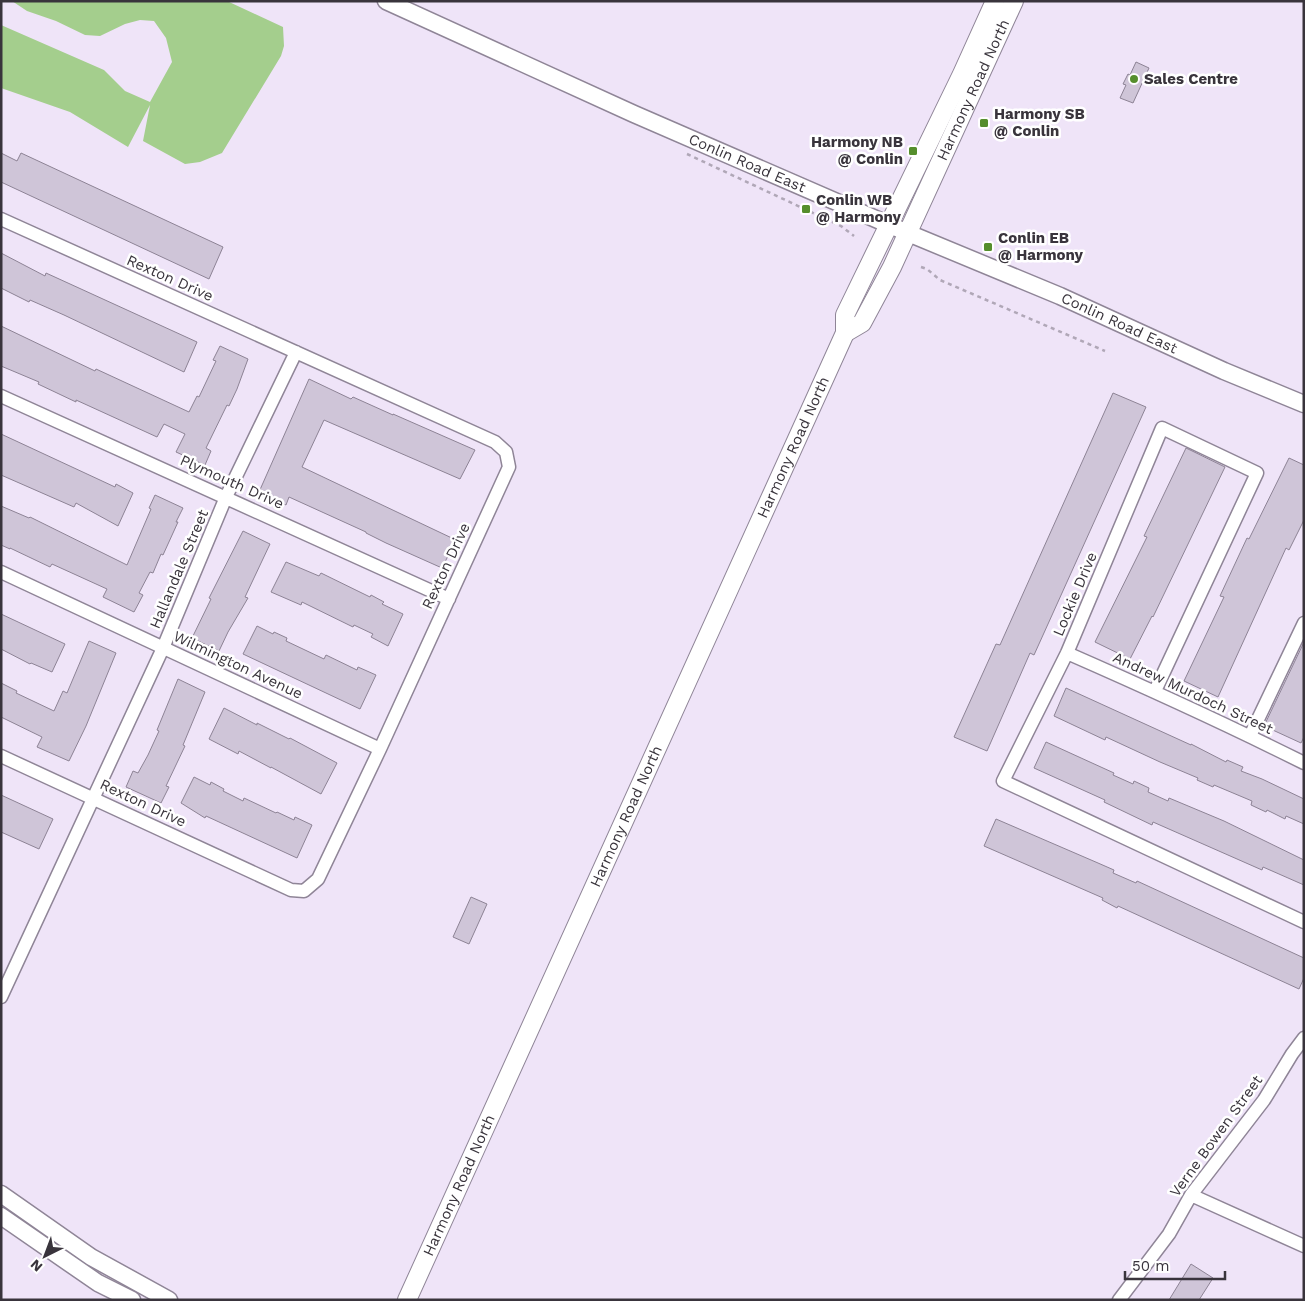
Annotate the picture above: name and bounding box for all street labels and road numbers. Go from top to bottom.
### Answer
street label: Harmony Road North [933,17,1013,163]
street label: Conlin Road East [686,130,809,197]
street label: Rexton Drive [124,251,216,305]
street label: Conlin Road East [1058,289,1181,358]
street label: Harmony Road North [753,374,833,521]
street label: Plymouth Drive [177,451,287,513]
street label: Hallandale Street [146,506,213,631]
street label: Rexton Drive [418,520,474,612]
street label: Lockie Drive [1049,549,1101,639]
street label: Wilmington Avenue [170,627,306,703]
street label: Andrew Murdoch Street [1110,648,1277,738]
street label: Harmony Road North [586,743,666,890]
street label: Rexton Drive [97,775,189,831]
street label: Verne Bowen Street [1166,1071,1267,1200]
street label: Harmony Road North [419,1112,499,1259]

